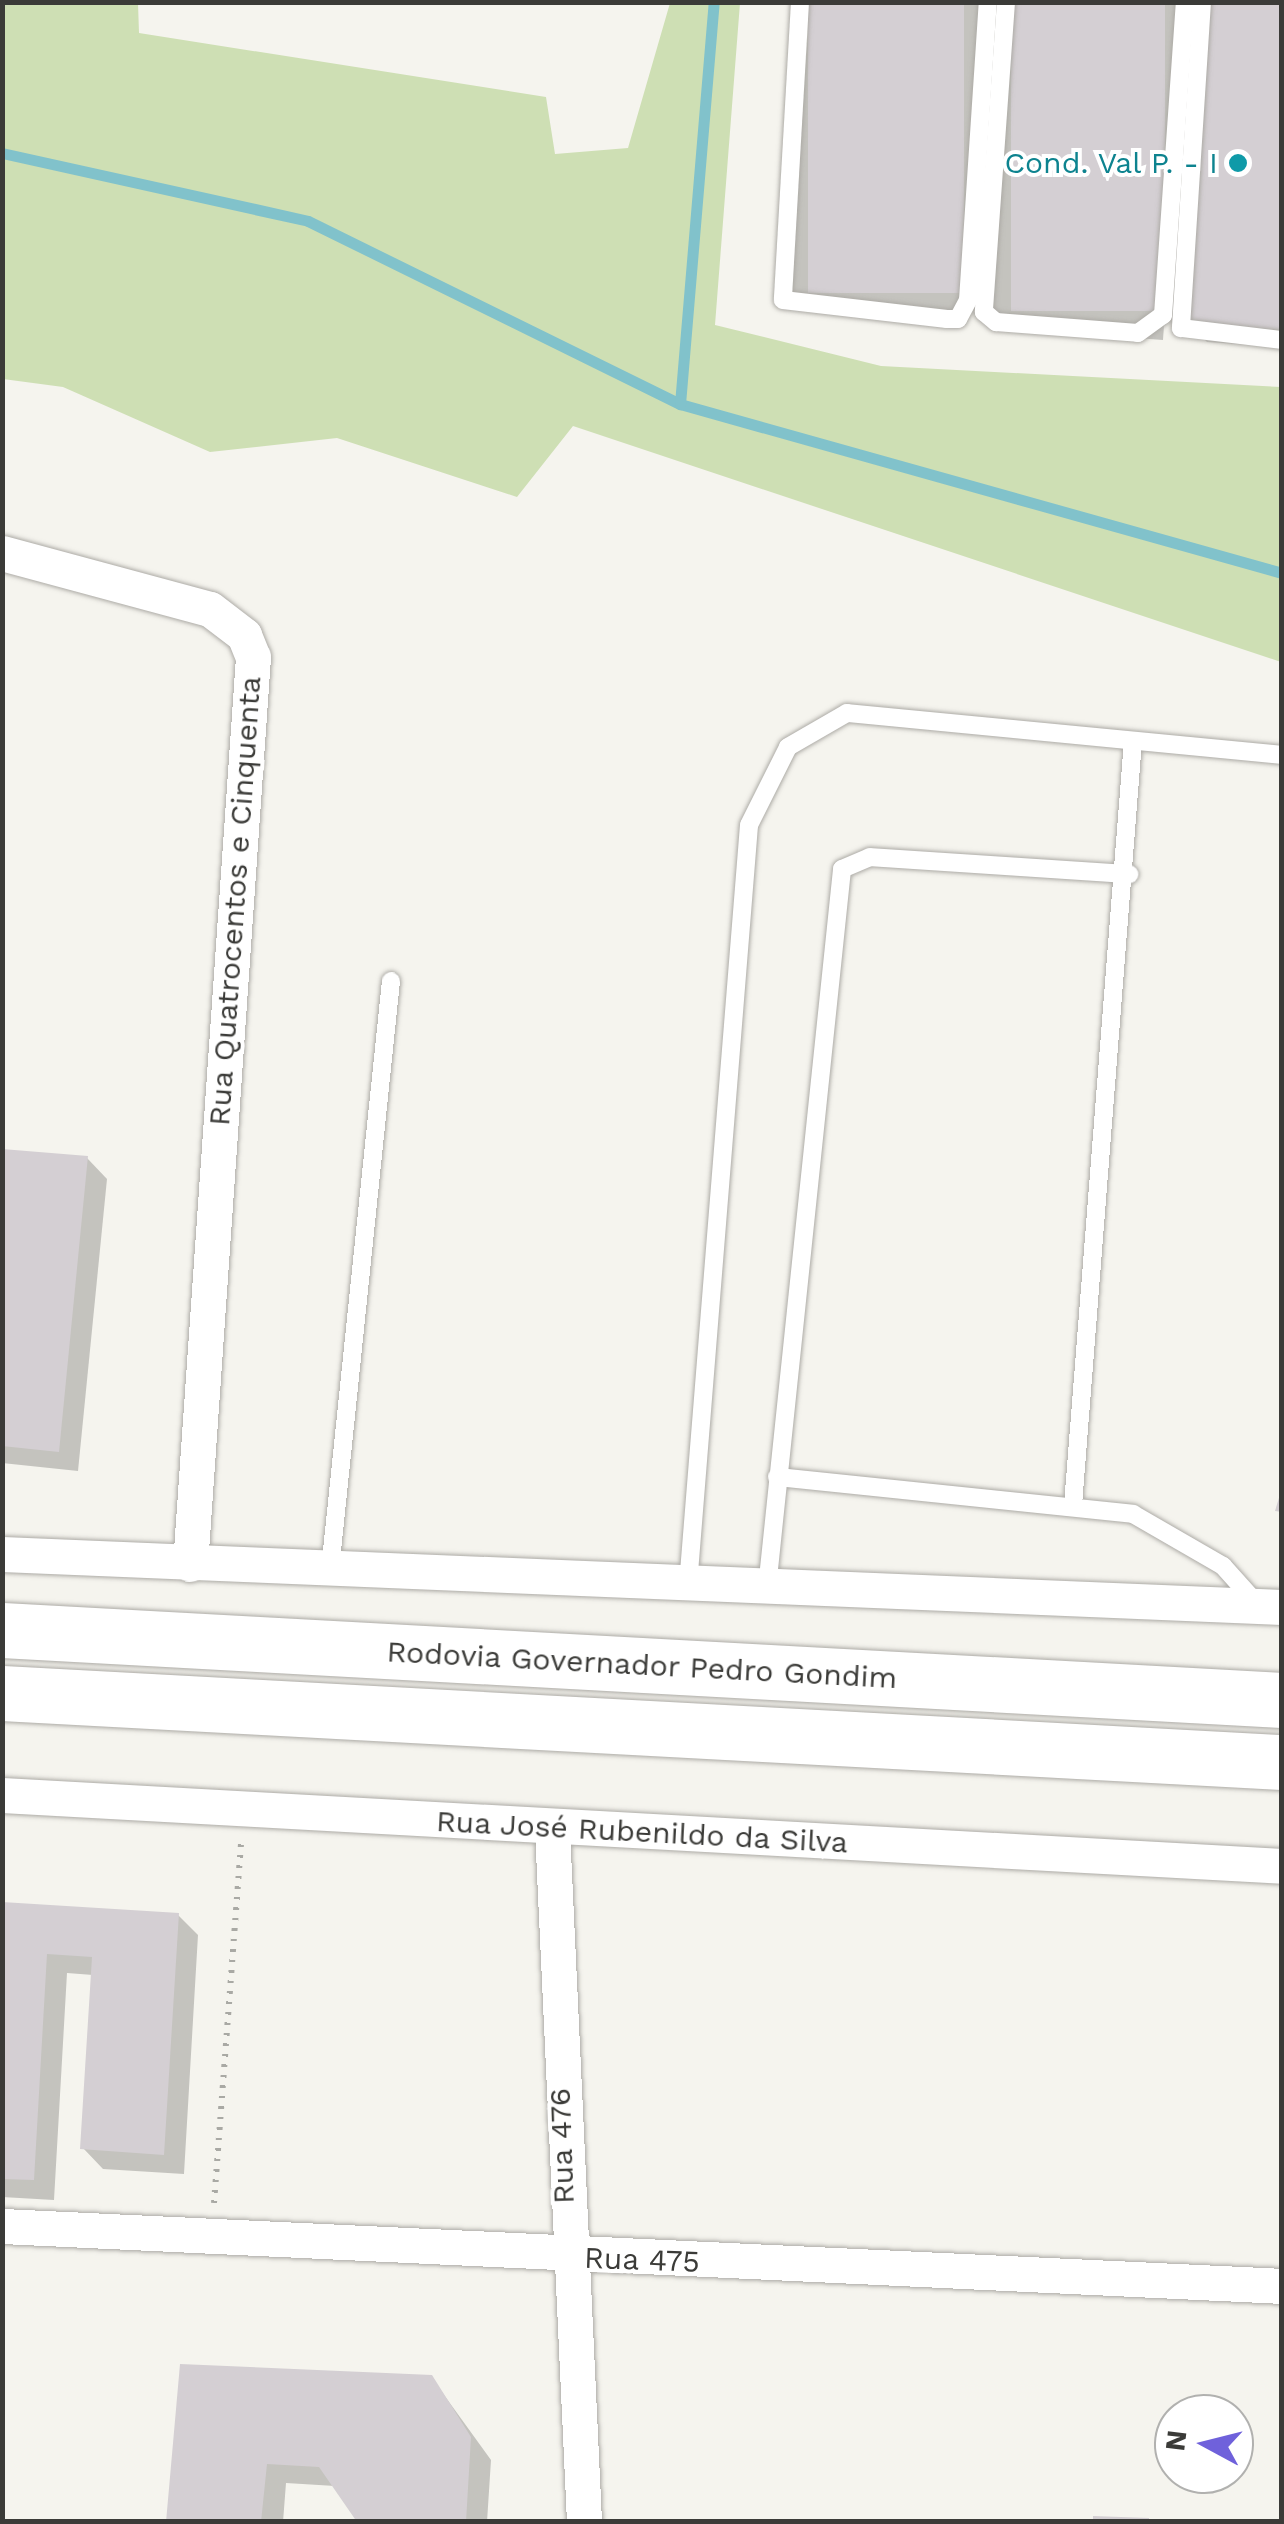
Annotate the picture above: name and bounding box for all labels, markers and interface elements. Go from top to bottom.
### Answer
place label: Cond. Val P. - I [1002,145,1218,181]
marker: Cond. Val P. - I [1227,152,1249,174]
street label: Rua Quatrocentos e Cinquenta [201,675,269,1127]
street label: Rodovia Governador Pedro Gondim [385,1634,899,1696]
street label: Rua José Rubenildo da Silva [434,1803,850,1861]
street label: Rua 476 [542,2087,582,2205]
street label: Rua 475 [583,2240,701,2280]
north arrow [1154,2394,1254,2494]
text: N [1158,2428,1193,2453]

